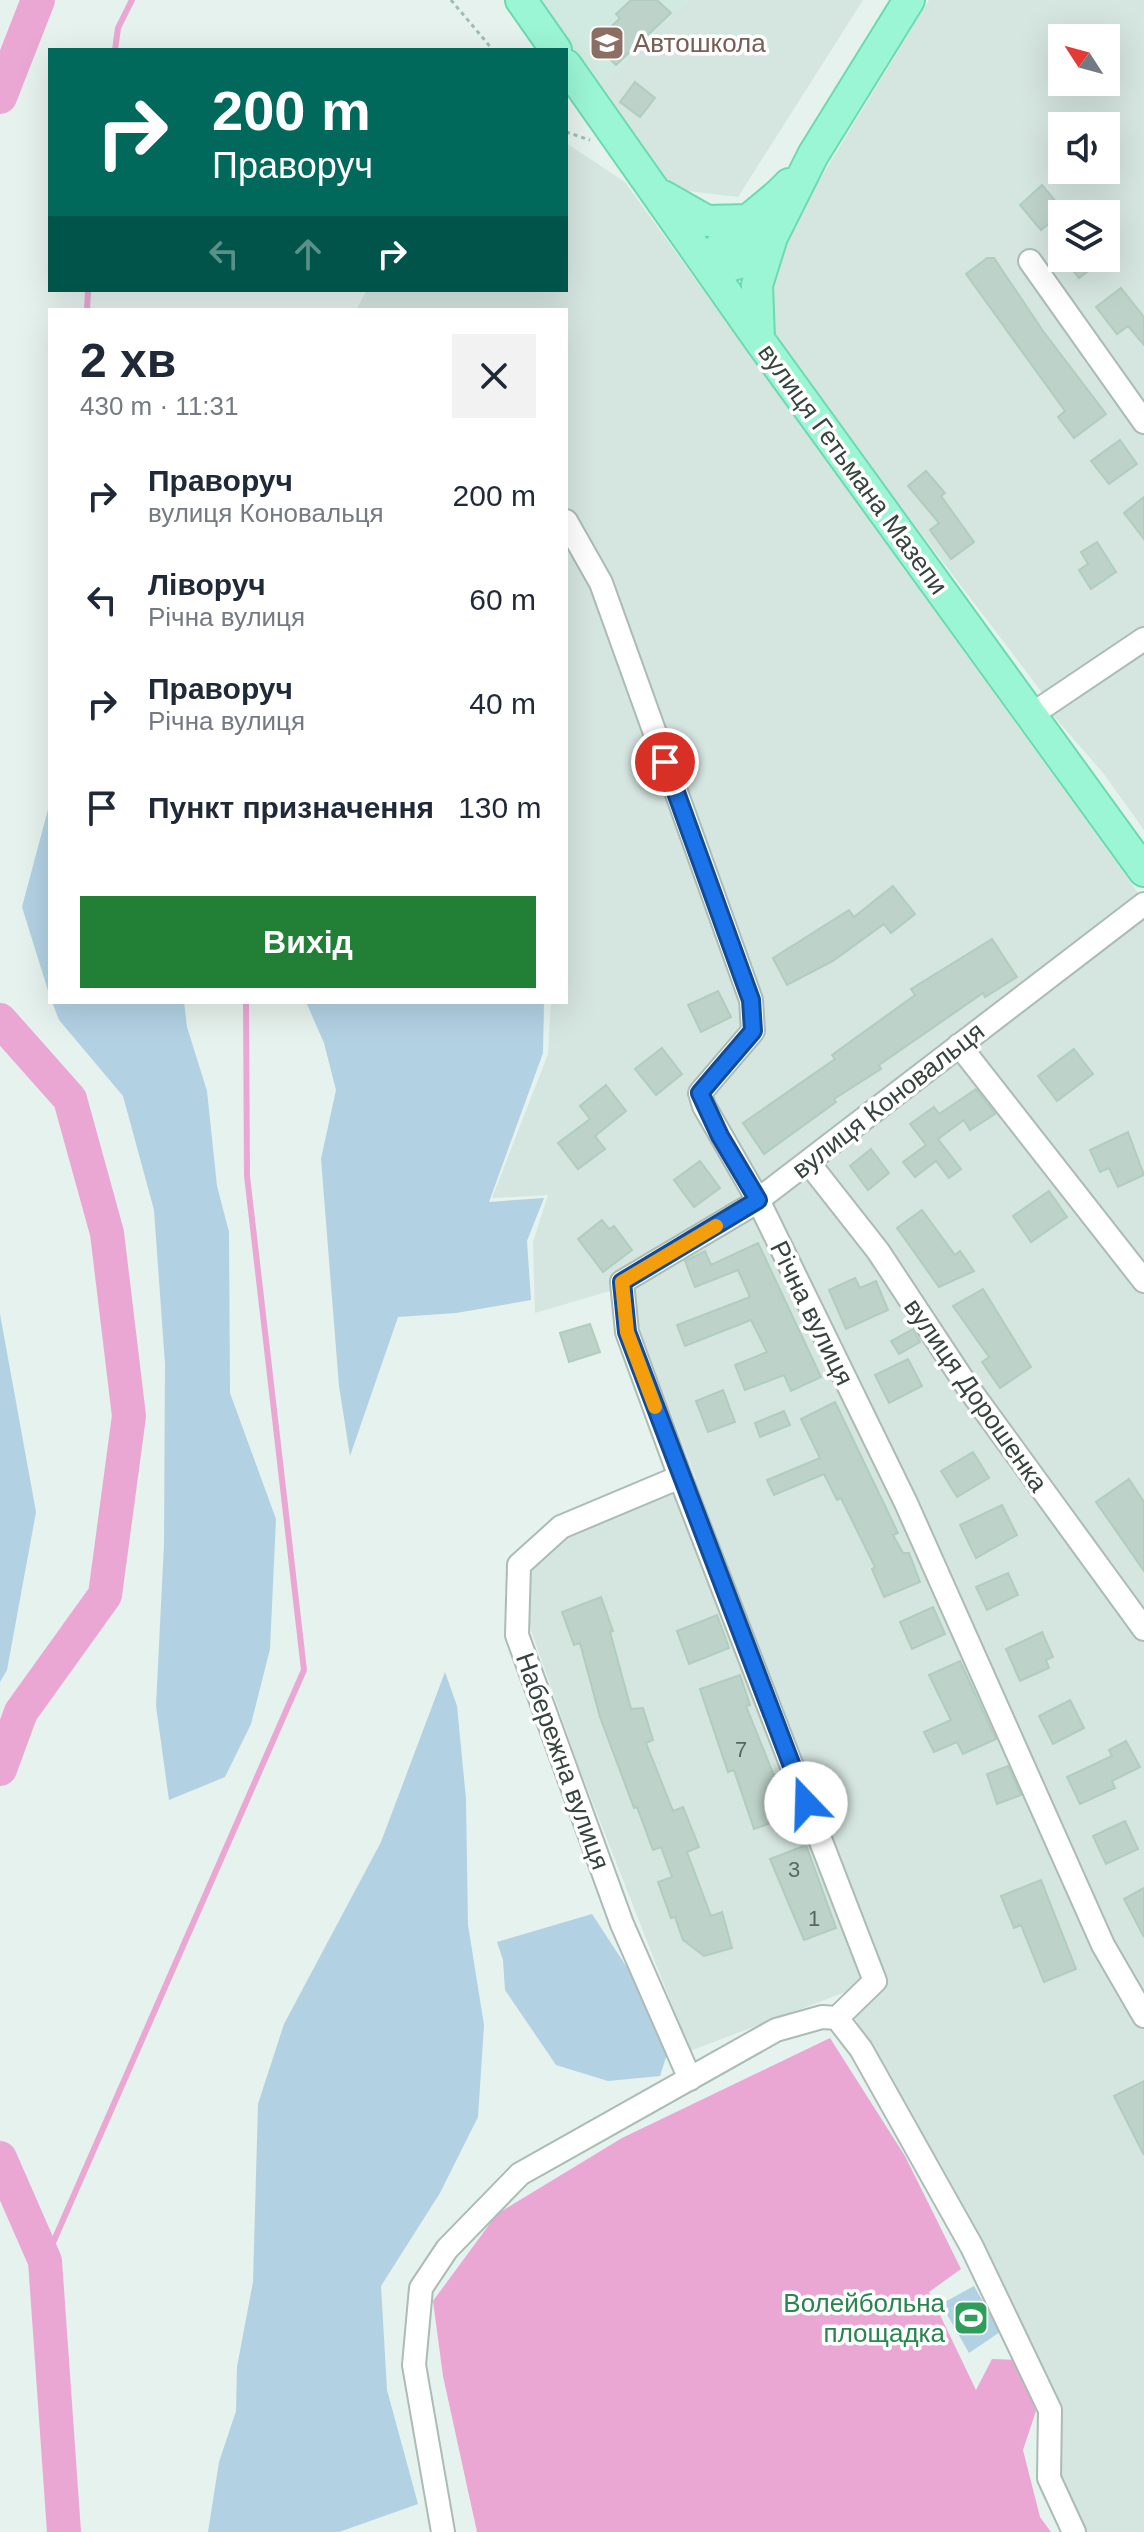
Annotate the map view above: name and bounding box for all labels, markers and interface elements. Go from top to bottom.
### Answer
school or university icon: Автошкола [588,24,626,62]
north arrow [1048,24,1120,96]
map controls [1048,24,1120,272]
place label: Автошкола [633,28,766,58]
text: 200 m [212,79,371,142]
icon: right [80,80,184,184]
button: sound [1048,112,1120,184]
text: Праворуч [212,145,373,186]
button: layers [1048,200,1120,272]
icon: left [202,232,246,276]
icon: ahead [286,232,330,276]
icon: right [370,232,414,276]
text: 2 хв [80,334,176,387]
button: close [452,334,536,418]
street label: вулиця Гетьмана Мазепи [752,338,954,600]
text: 430 m · 11:31 [80,391,239,421]
text: Праворуч [148,464,293,497]
icon: right [80,474,124,518]
text: 200 m [453,479,536,512]
text: вулиця Коновальця [148,498,384,528]
text: Ліворуч [148,568,266,601]
icon: left [80,578,124,622]
text: 60 m [469,583,536,616]
text: Річна вулиця [148,602,305,632]
text: Праворуч [148,672,293,705]
icon: right [80,682,124,726]
text: 40 m [469,687,536,720]
text: Річна вулиця [148,706,305,736]
pin [631,728,699,796]
icon: arrive [643,740,687,784]
icon: arrive [80,786,124,830]
text: Пункт призначення [148,791,434,824]
text: 130 m [458,791,542,824]
button: Вихід [80,896,536,988]
street label: вулиця Коновальця [786,1016,990,1184]
street label: Річна вулиця [764,1236,860,1390]
street label: вулиця Дорошенка [898,1293,1054,1498]
street label: Набережна вулиця [510,1648,616,1874]
house number: 7 [735,1737,747,1762]
position arrow [764,1761,848,1845]
house number: 3 [788,1857,800,1882]
house number: 1 [808,1906,820,1931]
place label: Волейбольна площадка [783,2288,946,2348]
sports icon: Волейбольна площадка [952,2299,990,2337]

